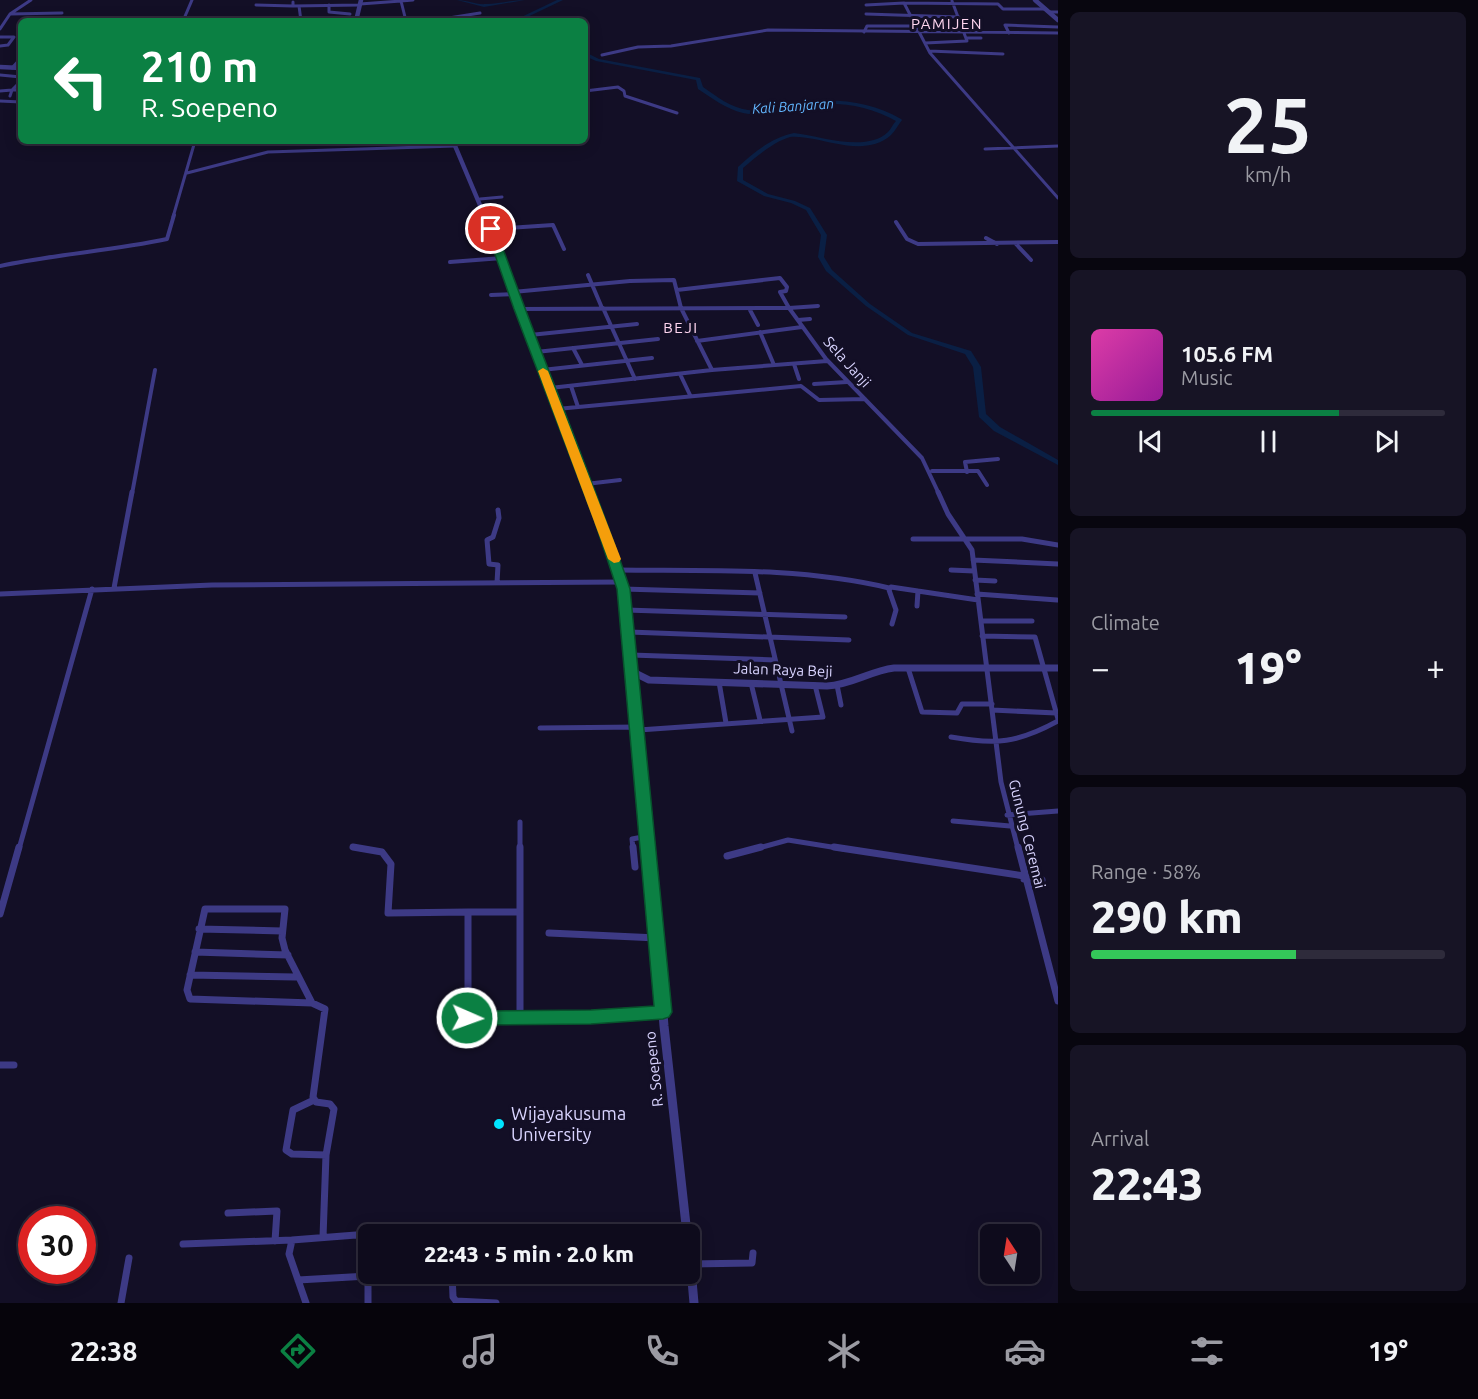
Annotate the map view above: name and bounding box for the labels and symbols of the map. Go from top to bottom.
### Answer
district label: PAMIJEN [911,15,983,32]
water label: Kali Banjaran [751,95,835,117]
pin [465,203,516,254]
district label: BEJI [663,319,699,336]
street label: Sela Janji [820,333,874,390]
street label: Jalan Raya Beji [733,659,833,680]
street label: Gunung Ceremai [1006,777,1049,890]
position arrow [435,986,499,1050]
street label: R. Soepeno [641,1030,666,1108]
place label: Wijayakusuma University [511,1103,626,1144]
marker: Wijayakusuma University [492,1117,506,1131]
speed limit sign: 30 [18,1206,96,1284]
north arrow [980,1224,1040,1284]

